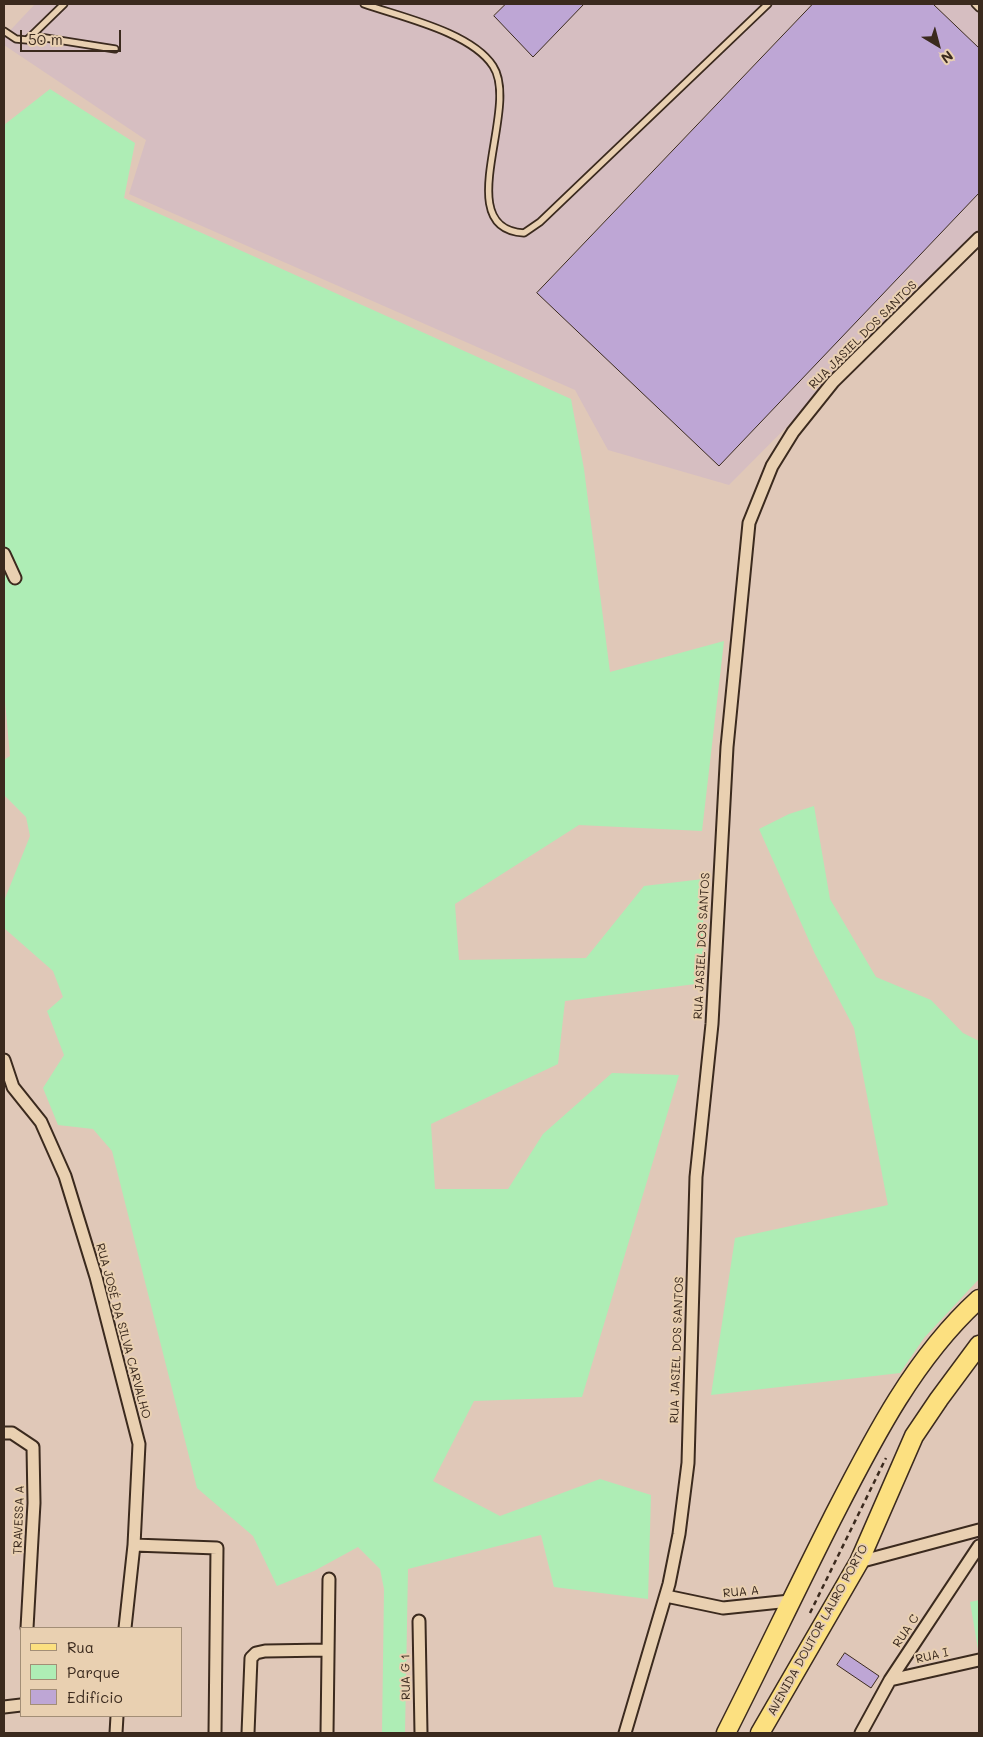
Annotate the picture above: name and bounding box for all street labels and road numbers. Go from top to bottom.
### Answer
street label: RUA JASIEL DOS SANTOS [806,278,920,392]
street label: RUA JASIEL DOS SANTOS [691,872,713,1020]
street label: RUA JOSÉ DA SILVA CARVALHO [93,1242,153,1420]
street label: RUA JASIEL DOS SANTOS [667,1276,687,1424]
street label: TRAVESSA A [11,1485,27,1555]
street label: AVENIDA DOUTOR LAURO PORTO [765,1542,871,1718]
street label: RUA A [722,1583,760,1601]
street label: RUA C [890,1612,922,1650]
street label: RUA I [914,1645,950,1667]
street label: RUA G 1 [398,1654,414,1700]

